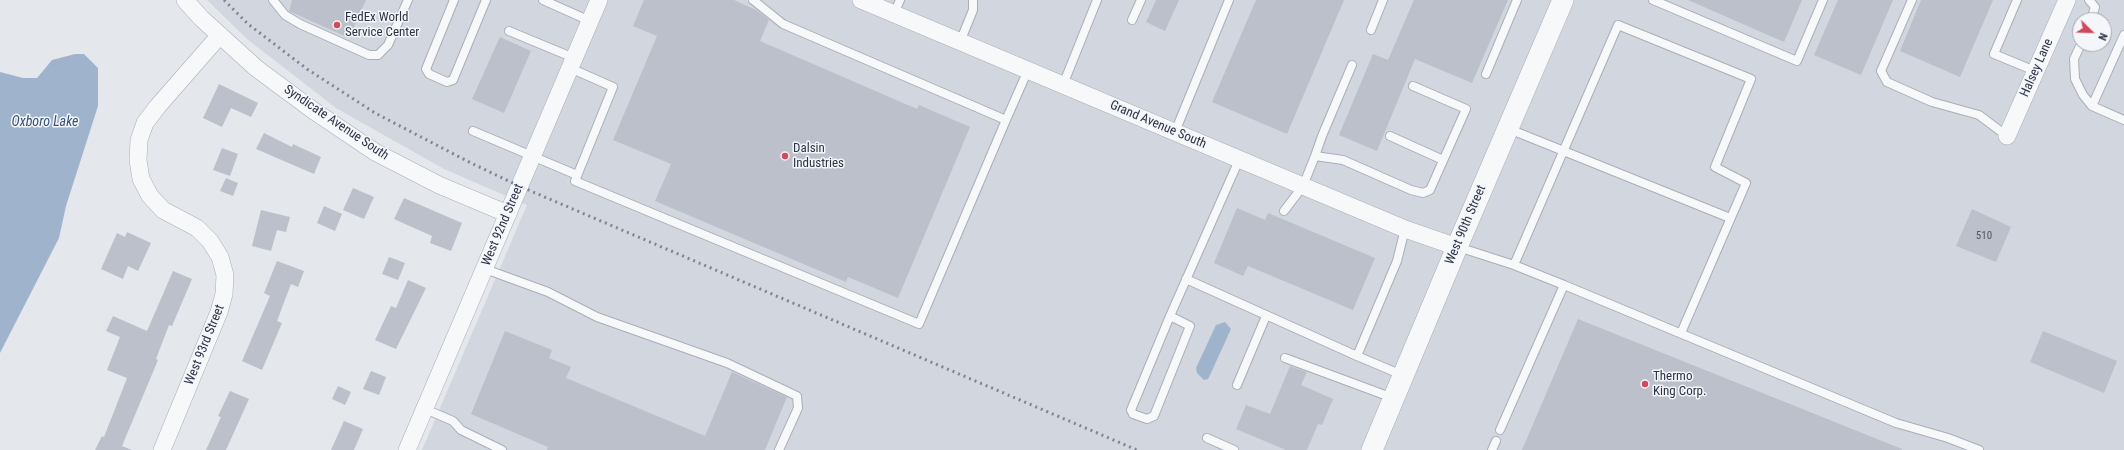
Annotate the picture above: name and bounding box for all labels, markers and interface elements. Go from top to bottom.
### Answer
place label: FedEx World Service Center [345,10,419,41]
north arrow [2072,12,2112,52]
marker: FedEx World Service Center [332,20,342,30]
text: N [2095,31,2110,42]
street label: Halsey Lane [2017,36,2057,100]
street label: Syndicate Avenue South [281,82,391,164]
street label: Grand Avenue South [1107,98,1209,152]
water label: Oxboro Lake [12,114,78,130]
place label: Dalsin Industries [793,141,844,172]
marker: Dalsin Industries [780,151,790,161]
street label: West 92nd Street [479,182,527,268]
street label: West 90th Street [1442,183,1490,267]
house number: 510 [1976,229,1992,243]
street label: West 93rd Street [182,303,228,387]
place label: Thermo King Corp. [1653,369,1706,400]
marker: Thermo King Corp. [1640,379,1650,389]

